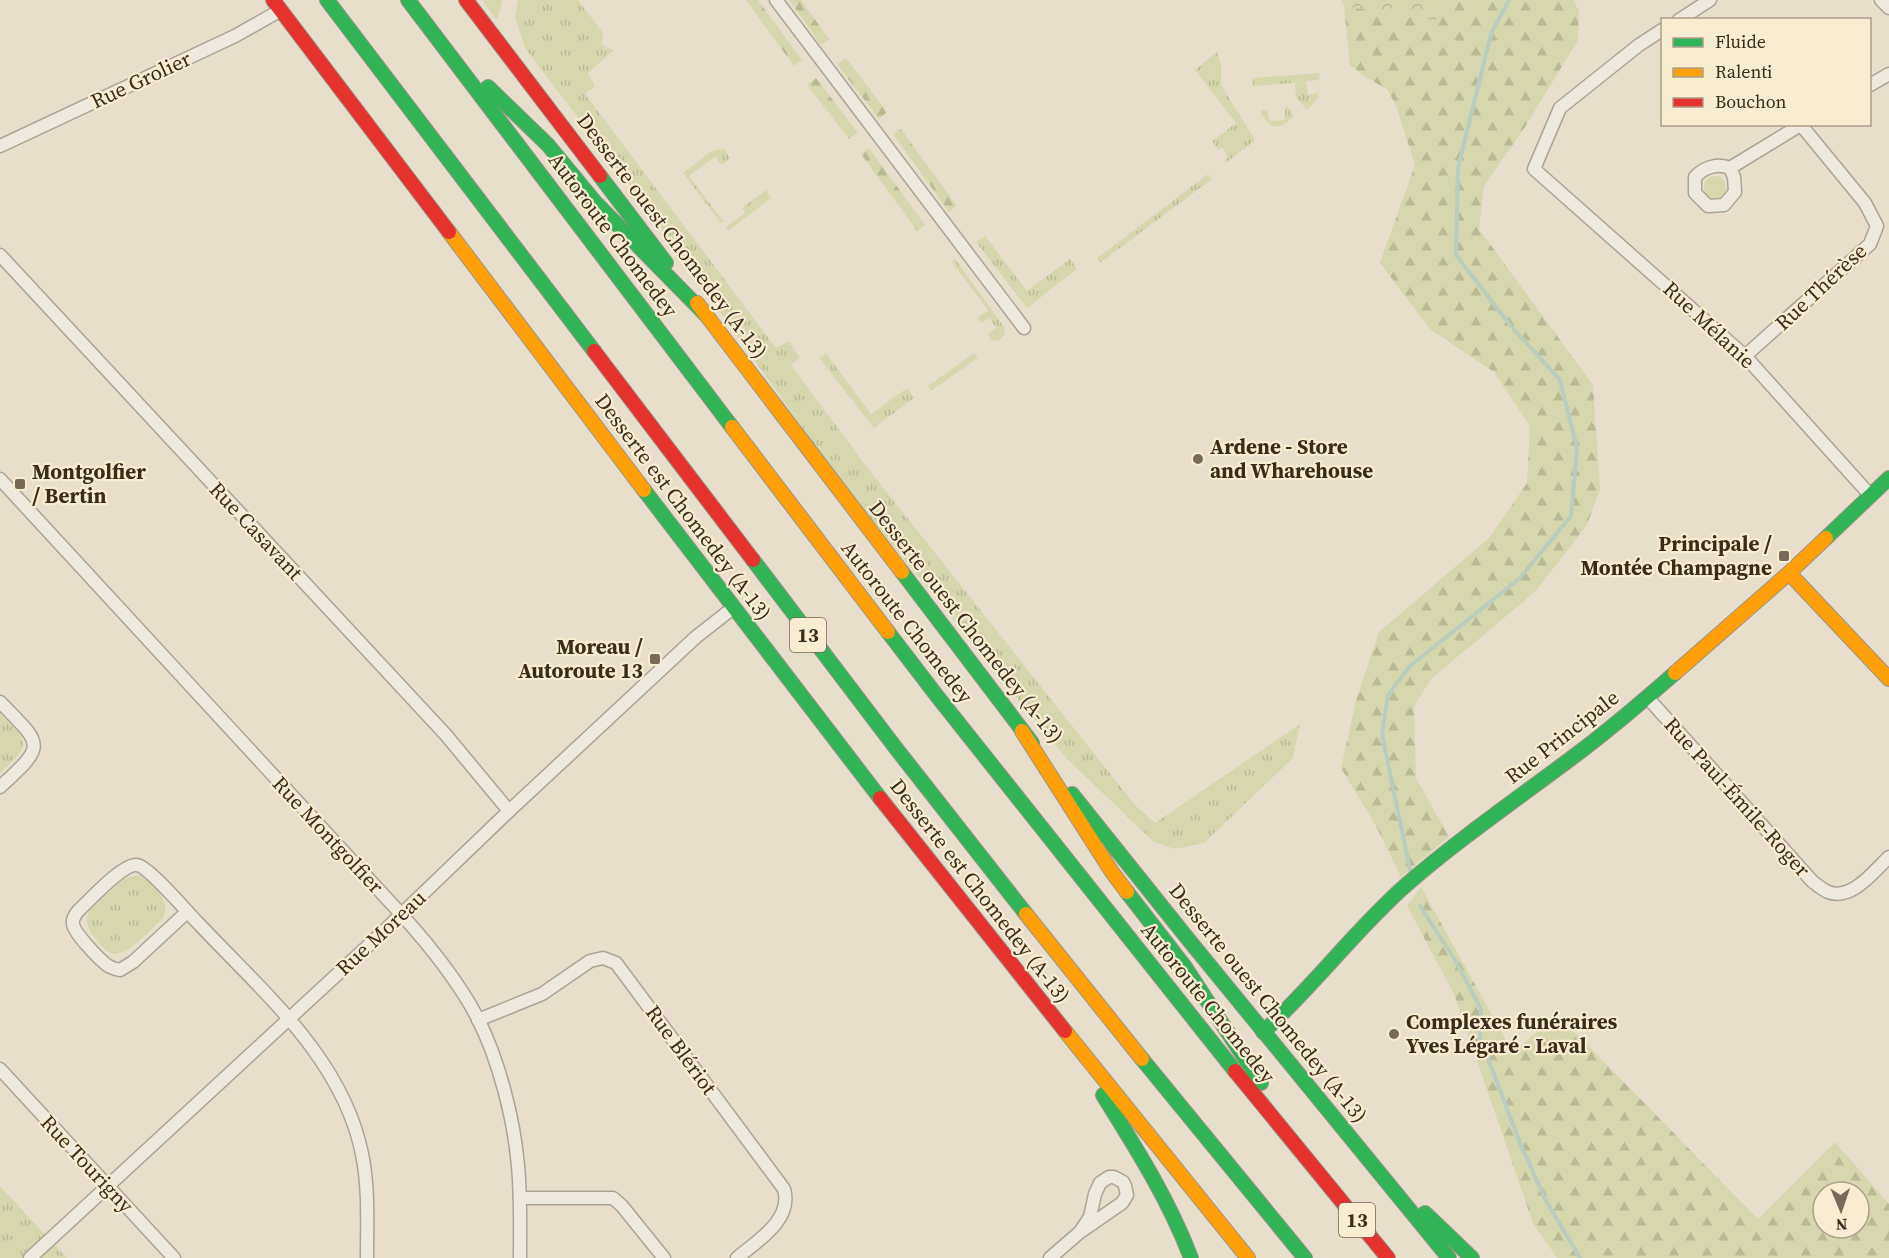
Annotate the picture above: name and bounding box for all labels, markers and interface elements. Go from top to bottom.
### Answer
legend [1661,18,1871,126]
text: Fluide [1715,29,1766,54]
street label: Rue Grolier [86,44,196,115]
text: Ralenti [1715,59,1772,84]
text: Bouchon [1715,89,1787,114]
street label: Desserte ouest Chomedey (A-13) [570,107,774,365]
street label: Autoroute Chomedey [542,147,685,323]
street label: Rue Thérèse [1768,237,1873,337]
street label: Rue Mélanie [1657,274,1762,375]
street label: Desserte est Chomedey (A-13) [588,387,778,626]
place label: Ardene - Store and Wharehouse [1210,432,1373,485]
marker: Ardene - Store and Wharehouse [1191,452,1205,466]
place label: Montgolfier / Bertin [32,457,146,510]
street label: Rue Casavant [203,475,310,586]
marker: Montgolfier / Bertin [13,477,27,491]
street label: Desserte ouest Chomedey (A-13) [862,494,1070,749]
place label: Principale / Montée Champagne [1581,529,1772,582]
street label: Autoroute Chomedey [835,534,980,709]
marker: Principale / Montée Champagne [1777,549,1791,563]
road number: 13 [790,618,826,652]
place label: Moreau / Autoroute 13 [518,632,643,685]
marker: Moreau / Autoroute 13 [648,652,662,666]
street label: Rue Principale [1499,683,1625,790]
street label: Rue Paul-Émile-Roger [1658,710,1817,883]
street label: Rue Montgolfier [266,769,391,900]
street label: Desserte est Chomedey (A-13) [884,772,1077,1009]
street label: Desserte ouest Chomedey (A-13) [1162,877,1374,1129]
street label: Rue Moreau [329,883,432,982]
street label: Autoroute Chomedey [1135,916,1282,1089]
street label: Rue Blériot [639,999,724,1101]
place label: Complexes funéraires Yves Légaré - Laval [1406,1007,1618,1060]
marker: Complexes funéraires Yves Légaré - Laval [1387,1027,1401,1041]
street label: Rue Tourigny [34,1108,141,1219]
north arrow [1811,1180,1871,1240]
road number: 13 [1339,1203,1375,1237]
text: N [1835,1214,1848,1236]

